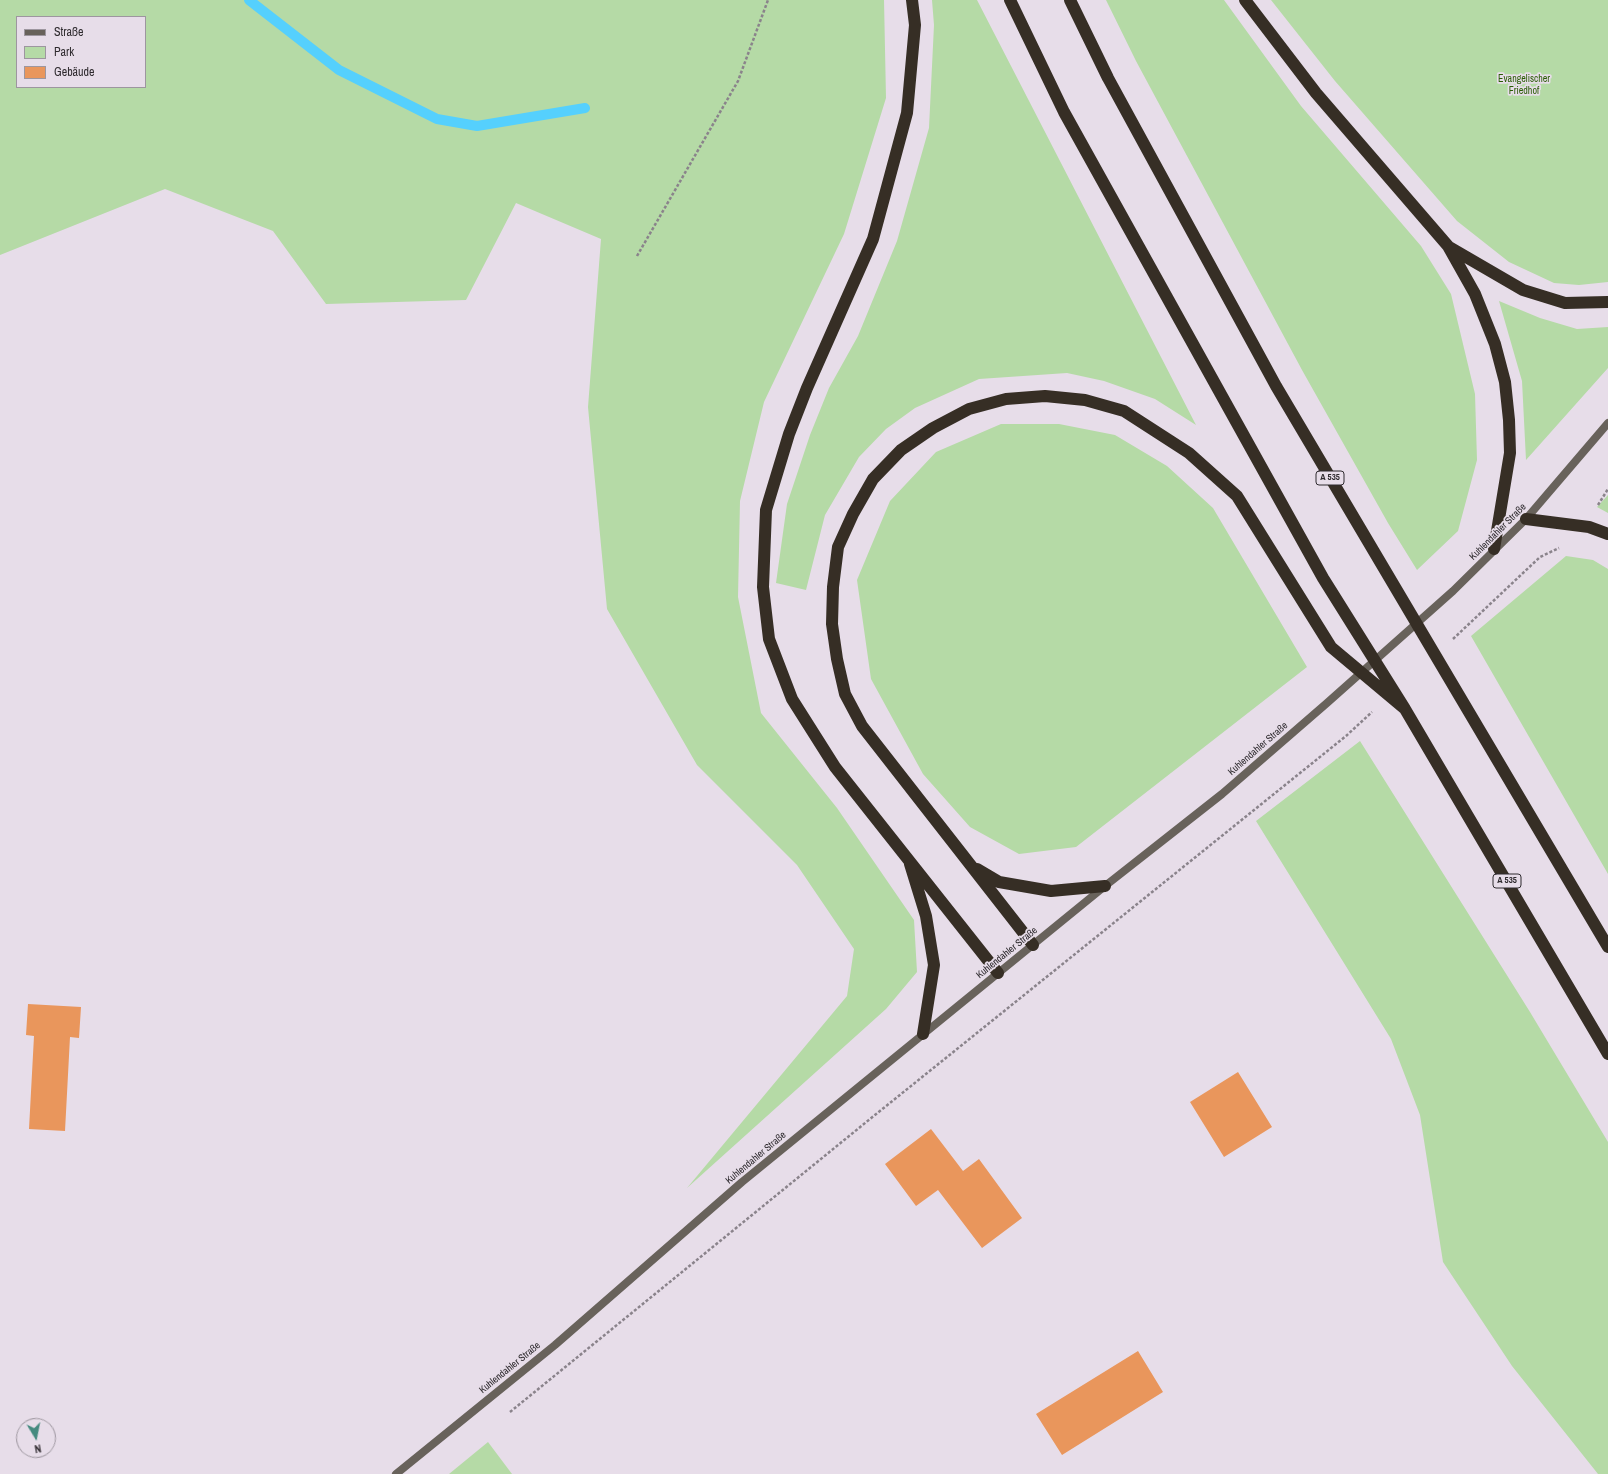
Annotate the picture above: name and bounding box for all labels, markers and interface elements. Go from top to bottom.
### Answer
legend [16,16,146,88]
text: Straße [54,24,84,40]
text: Park [54,44,74,60]
text: Gebäude [54,64,95,80]
park label: Evangelischer Friedhof [1498,73,1550,96]
road number: A 535 [1316,471,1344,485]
street label: Kuhlendahler Straße [1467,501,1529,563]
street label: Kuhlendahler Straße [1226,720,1290,778]
road number: A 535 [1493,874,1521,888]
street label: Kuhlendahler Straße [974,925,1040,981]
street label: Kuhlendahler Straße [723,1129,789,1187]
street label: Kuhlendahler Straße [477,1340,543,1396]
north arrow [16,1418,56,1458]
text: N [33,1441,42,1456]

